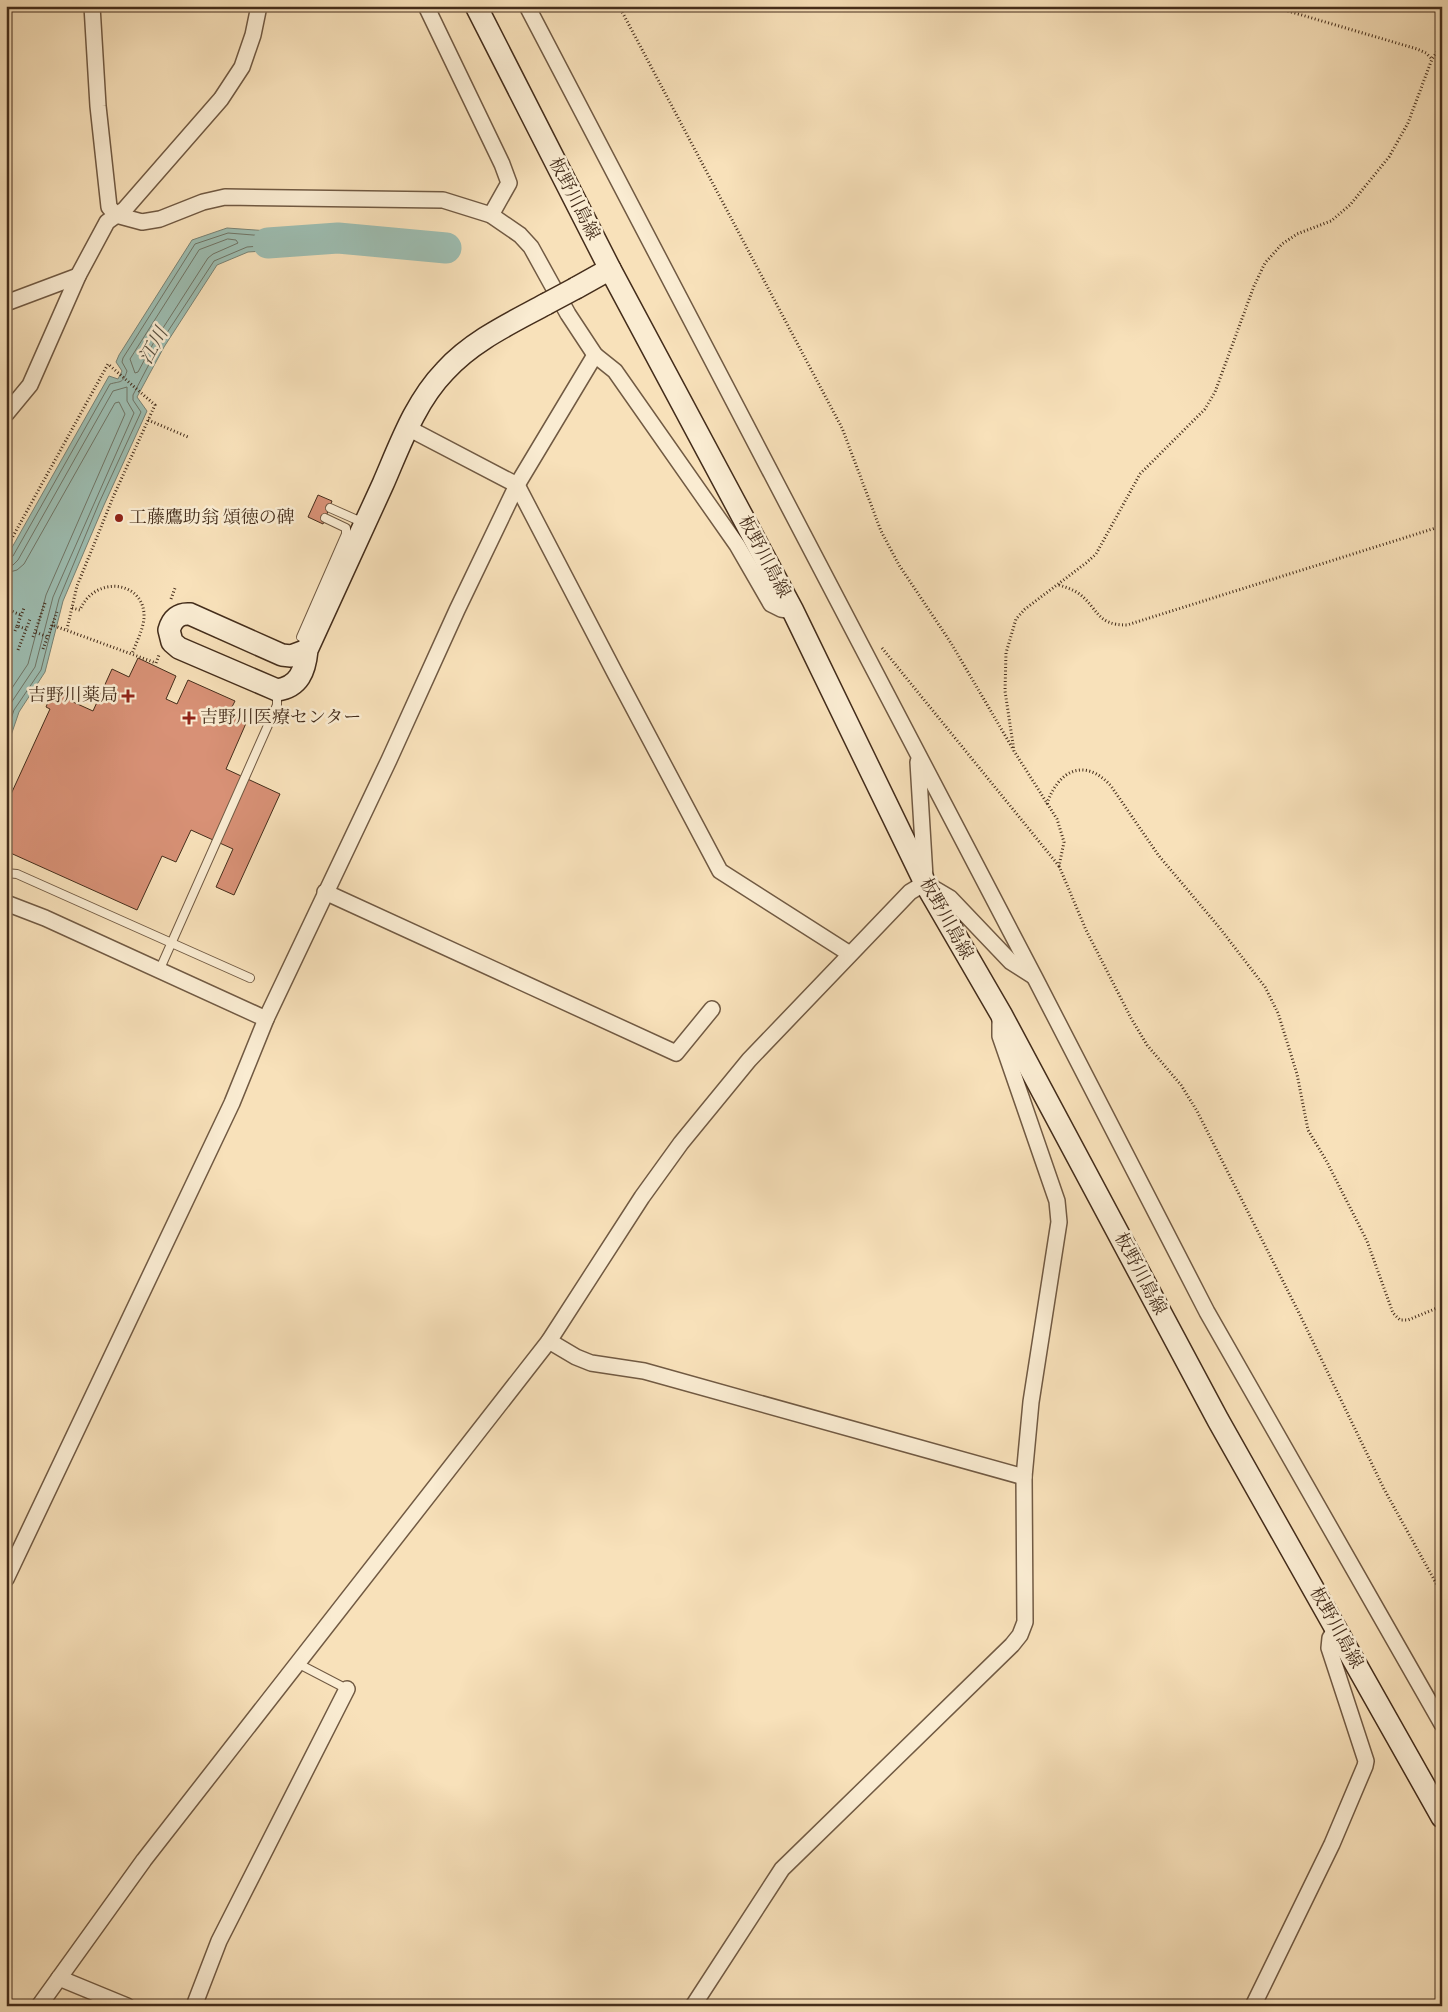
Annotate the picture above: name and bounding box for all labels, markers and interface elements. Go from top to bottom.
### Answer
street label: 板野川島線 [544,154,604,244]
water label: 江川 [135,322,174,368]
place label: 工藤鷹助翁 頌徳の碑 [129,507,295,529]
marker: 工藤鷹助翁 頌徳の碑 [113,512,125,524]
street label: 板野川島線 [733,512,795,602]
place label: 吉野川薬局 [28,685,118,707]
marker: 吉野川薬局 [122,690,134,702]
place label: 吉野川医療センター [200,707,361,729]
marker: 吉野川医療センター [182,711,196,725]
street label: 板野川島線 [915,874,977,964]
street label: 板野川島線 [1109,1229,1171,1319]
street label: 板野川島線 [1305,1583,1367,1673]

